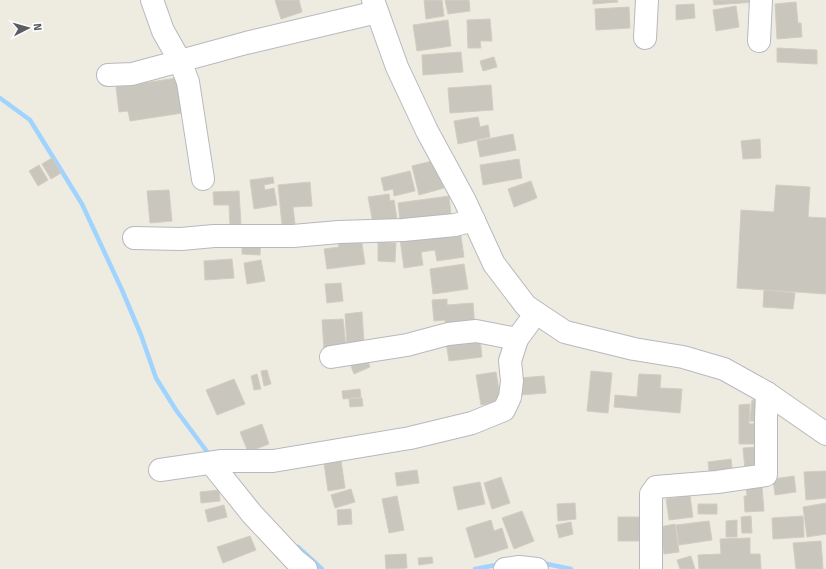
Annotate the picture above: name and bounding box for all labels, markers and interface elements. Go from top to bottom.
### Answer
north arrow [8,8,48,48]
text: N [31,23,44,31]

